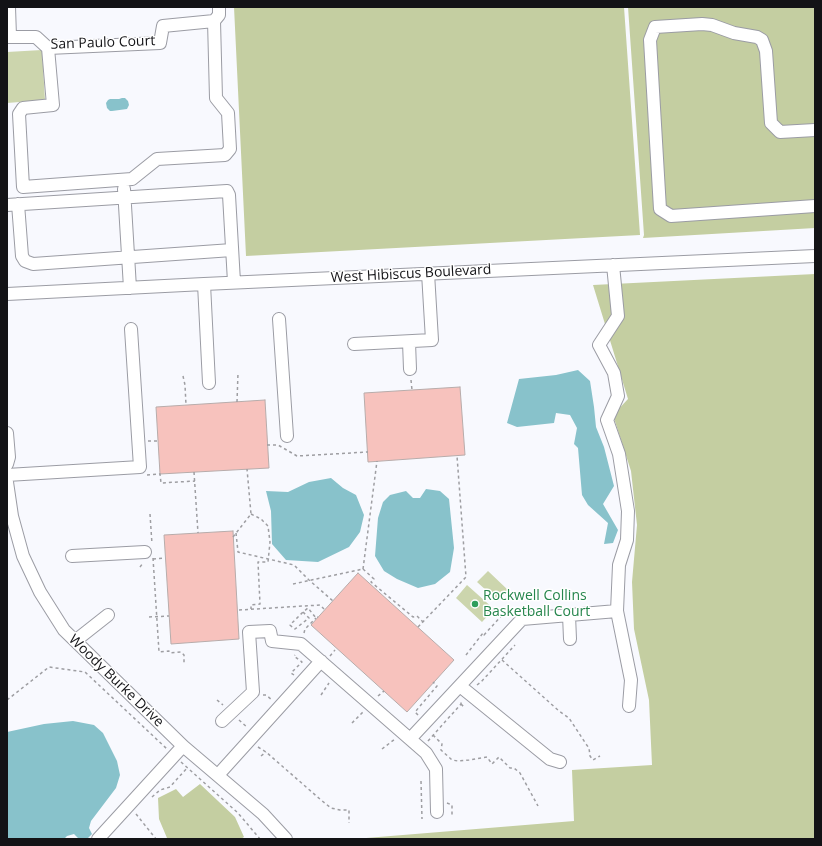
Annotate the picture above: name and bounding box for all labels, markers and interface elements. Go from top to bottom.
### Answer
street label: San Paulo Court [50,33,156,53]
street label: West Hibiscus Boulevard [330,261,492,287]
place label: Rockwell Collins Basketball Court [483,588,590,620]
marker: Rockwell Collins Basketball Court [470,599,480,609]
street label: Woody Burke Drive [65,631,167,731]

